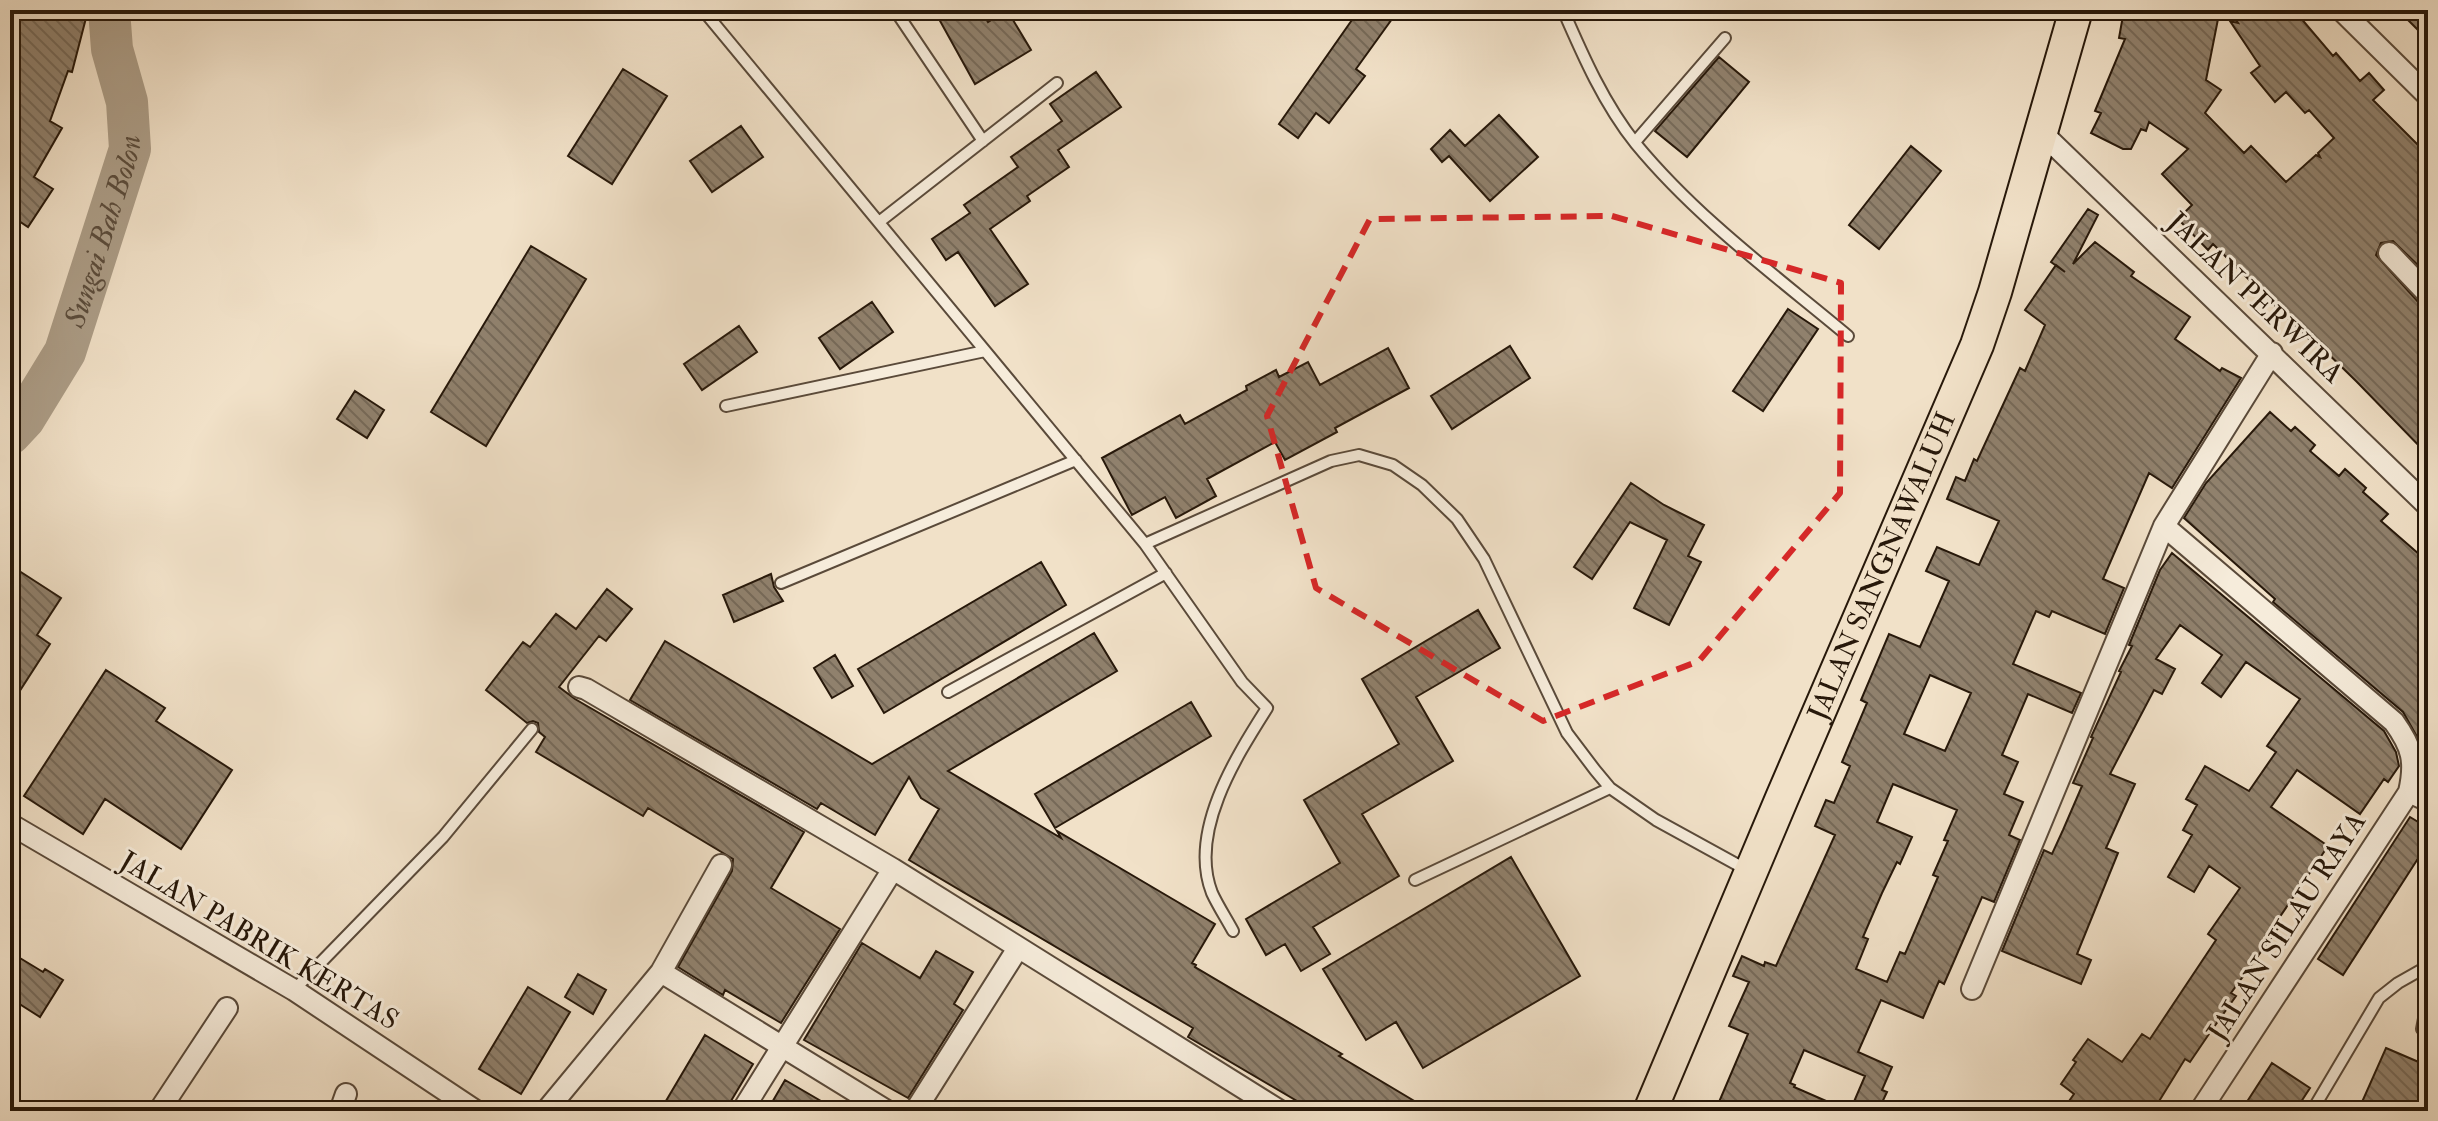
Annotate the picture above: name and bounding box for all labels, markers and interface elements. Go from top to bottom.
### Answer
water label: Sungai Bah Bolon [55,134,148,333]
street label: JALAN PERWIRA [2159,204,2351,391]
street label: JALAN SANGNAWALUH [1800,407,1963,727]
street label: JALAN SILAU RAYA [2199,806,2374,1049]
street label: JALAN PABRIK KERTAS [112,843,405,1038]

